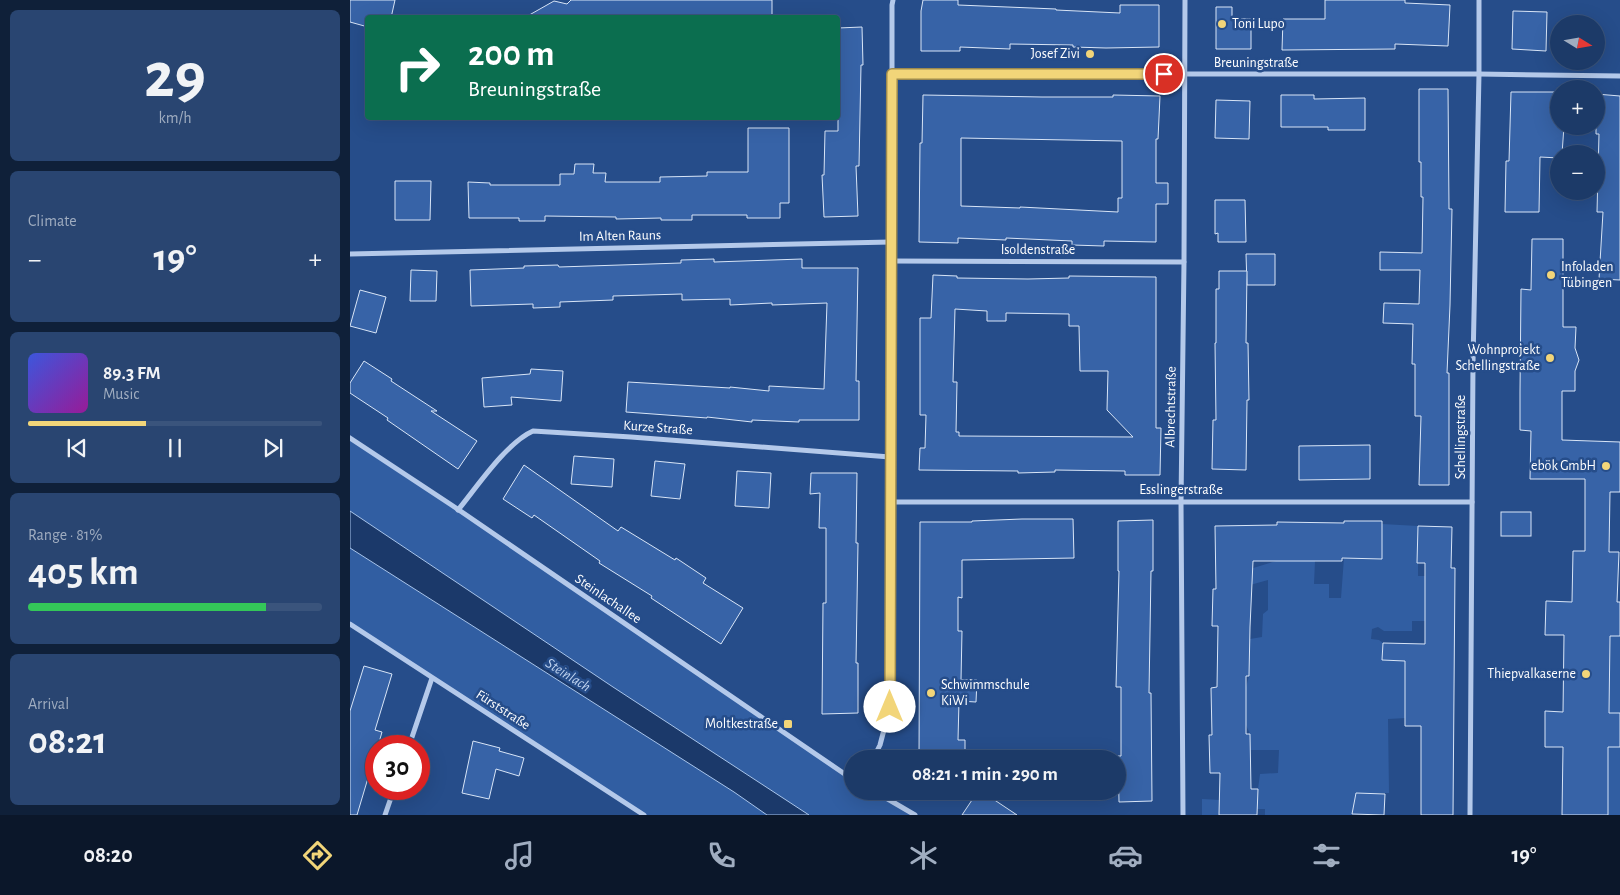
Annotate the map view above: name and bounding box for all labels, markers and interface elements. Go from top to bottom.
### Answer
north arrow [1550,15,1605,70]
map controls [1550,15,1605,200]
place label: Toni Lupo [1232,17,1285,31]
marker: Toni Lupo [1216,18,1228,30]
icon: right [385,35,450,100]
text: 200 m [468,37,555,72]
text: 29 [144,44,206,109]
place label: Josef Zivi [1031,47,1080,61]
marker: Josef Zivi [1084,48,1096,60]
pin [1143,53,1185,95]
street label: Breuningstraße [1214,56,1298,70]
icon: arrive [1150,60,1178,88]
text: Breuningstraße [468,78,601,100]
button: + [1550,80,1605,135]
text: km/h [158,110,192,126]
button: − [1550,145,1605,200]
text: Climate [28,213,77,229]
street label: Im Alten Rauns [579,228,661,244]
text: 19° [153,240,197,278]
street label: Isoldenstraße [1001,243,1075,257]
text: − [28,246,41,274]
text: + [309,246,322,274]
place label: Infoladen Tübingen [1561,260,1613,290]
marker: Infoladen Tübingen [1545,269,1557,281]
place label: Wohnprojekt Schellingstraße [1455,343,1541,373]
marker: Wohnprojekt Schellingstraße [1544,352,1556,364]
text: 89.3 FM [103,364,161,383]
street label: Albrechtstraße [1163,366,1179,448]
text: Music [103,386,139,402]
street label: Schellingstraße [1454,395,1468,479]
street label: Kurze Straße [623,419,693,437]
icon: previous [63,434,91,462]
icon: pause [161,434,189,462]
icon: next [259,434,287,462]
place label: ebök GmbH [1531,459,1596,473]
marker: ebök GmbH [1600,460,1612,472]
street label: Esslingerstraße [1139,483,1223,497]
text: Range · 81% [28,527,102,543]
text: 405 km [28,554,139,592]
street label: Steinlachallee [572,572,644,626]
water label: Steinlach [543,655,593,695]
place label: Thiepvalkaserne [1487,667,1576,681]
marker: Thiepvalkaserne [1580,668,1592,680]
place label: Schwimmschule KiWi [941,678,1030,708]
position arrow [863,680,915,732]
street label: Fürststraße [473,687,533,733]
marker: Schwimmschule KiWi [925,687,937,699]
text: Arrival [28,696,69,712]
place label: Moltkestraße [705,717,778,731]
marker: Moltkestraße [782,718,794,730]
text: 08:21 [28,723,107,761]
speed limit sign: 30 [365,735,430,800]
text: 08:21 · 1 min · 290 m [912,765,1058,784]
icon: directions [300,838,335,873]
icon: music [502,838,537,873]
icon: phone [704,838,739,873]
icon: climate [906,838,941,873]
icon: car [1108,838,1143,873]
icon: filters [1309,838,1344,873]
text: 08:20 [83,844,133,866]
text: 19° [1511,844,1536,866]

